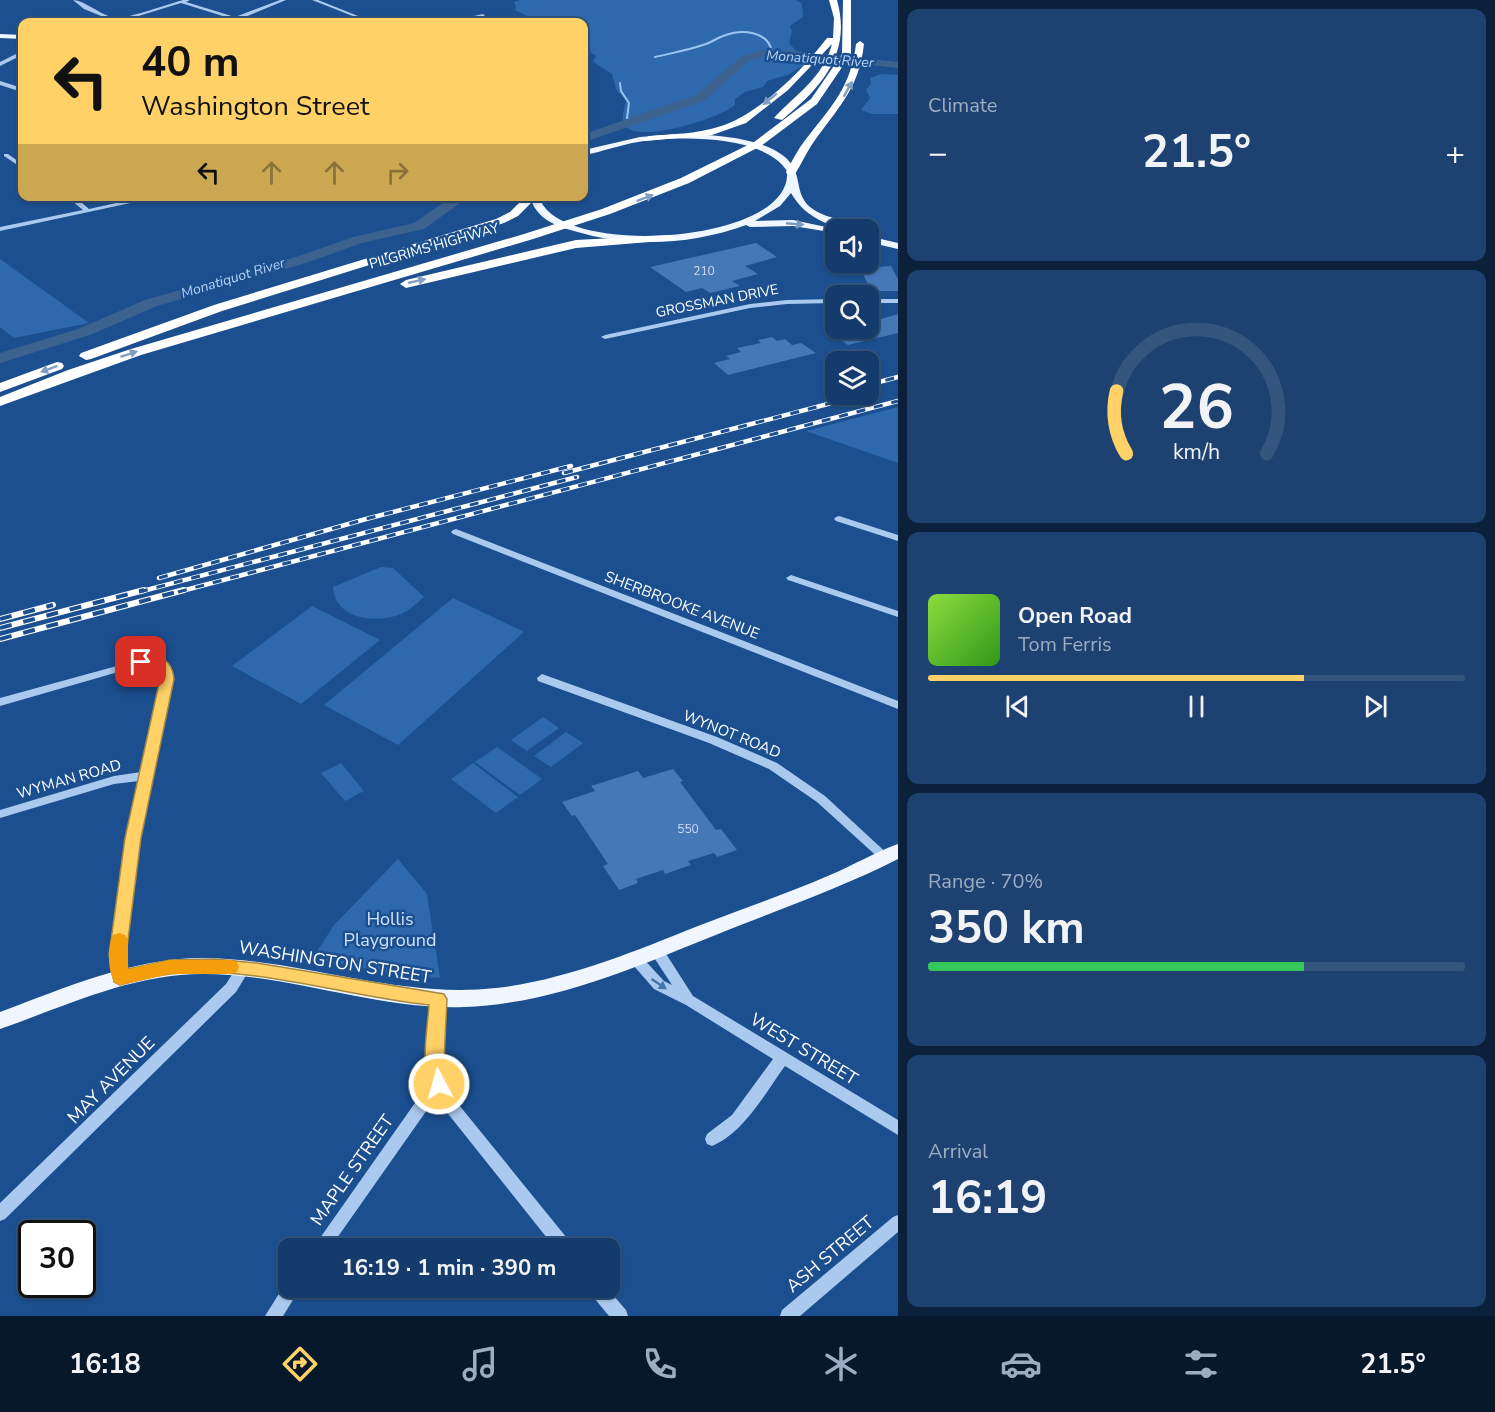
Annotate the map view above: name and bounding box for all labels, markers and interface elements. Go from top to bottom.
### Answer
text: 40 m [141,34,240,91]
icon: left [42,42,120,120]
water label: Monatiquot River [766,46,875,72]
one-way arrow [843,81,853,98]
text: Washington Street [141,88,370,125]
one-way arrow [762,92,778,105]
text: Climate [928,92,997,119]
text: 21.5° [1142,122,1251,183]
text: − [928,131,948,176]
text: + [1445,131,1465,176]
icon: left [192,156,225,189]
icon: ahead [255,156,288,189]
icon: ahead [318,156,351,189]
icon: right [381,156,414,189]
one-way arrow [636,193,654,203]
street label: PILGRIMS HIGHWAY [367,218,502,274]
one-way arrow [786,219,805,228]
map controls [825,219,879,405]
button: sound [825,219,879,273]
water label: Monatiquot River [179,253,288,303]
house number: 210 [693,263,715,279]
one-way arrow [408,275,426,285]
street label: GROSSMAN DRIVE [654,280,780,322]
button: search [825,285,879,339]
one-way arrow [120,349,138,358]
button: layers [825,351,879,405]
one-way arrow [40,364,58,374]
text: 26 [1159,365,1234,450]
text: km/h [1173,437,1220,467]
street label: SHERBROOKE AVENUE [602,566,762,644]
text: Open Road [1018,601,1132,631]
text: Tom Ferris [1018,631,1112,658]
pin [115,636,166,687]
icon: arrive [124,645,157,678]
icon: previous [1001,690,1034,723]
icon: pause [1180,690,1213,723]
icon: next [1359,690,1392,723]
street label: WYNOT ROAD [680,705,784,763]
street label: WYMAN ROAD [14,755,124,803]
house number: 550 [677,821,699,837]
text: Range · 70% [928,868,1043,895]
text: 350 km [928,898,1085,959]
park label: Hollis Playground [344,907,437,952]
street label: WASHINGTON STREET [237,935,433,989]
one-way arrow [651,978,667,990]
street label: WEST STREET [746,1007,862,1091]
street label: MAY AVENUE [62,1031,160,1129]
position arrow [407,1052,471,1116]
street label: MAPLE STREET [305,1110,399,1230]
text: Arrival [928,1138,988,1165]
text: 16:19 [928,1168,1047,1229]
street label: ASH STREET [781,1210,879,1298]
speed limit sign: 30 [18,1220,96,1298]
text: 16:19 · 1 min · 390 m [342,1253,556,1283]
icon: directions [279,1343,321,1385]
icon: music [459,1343,501,1385]
icon: phone [639,1343,681,1385]
icon: climate [820,1343,862,1385]
icon: car [1000,1343,1042,1385]
icon: filters [1180,1343,1222,1385]
text: 16:18 [69,1346,141,1383]
text: 21.5° [1360,1346,1426,1383]

